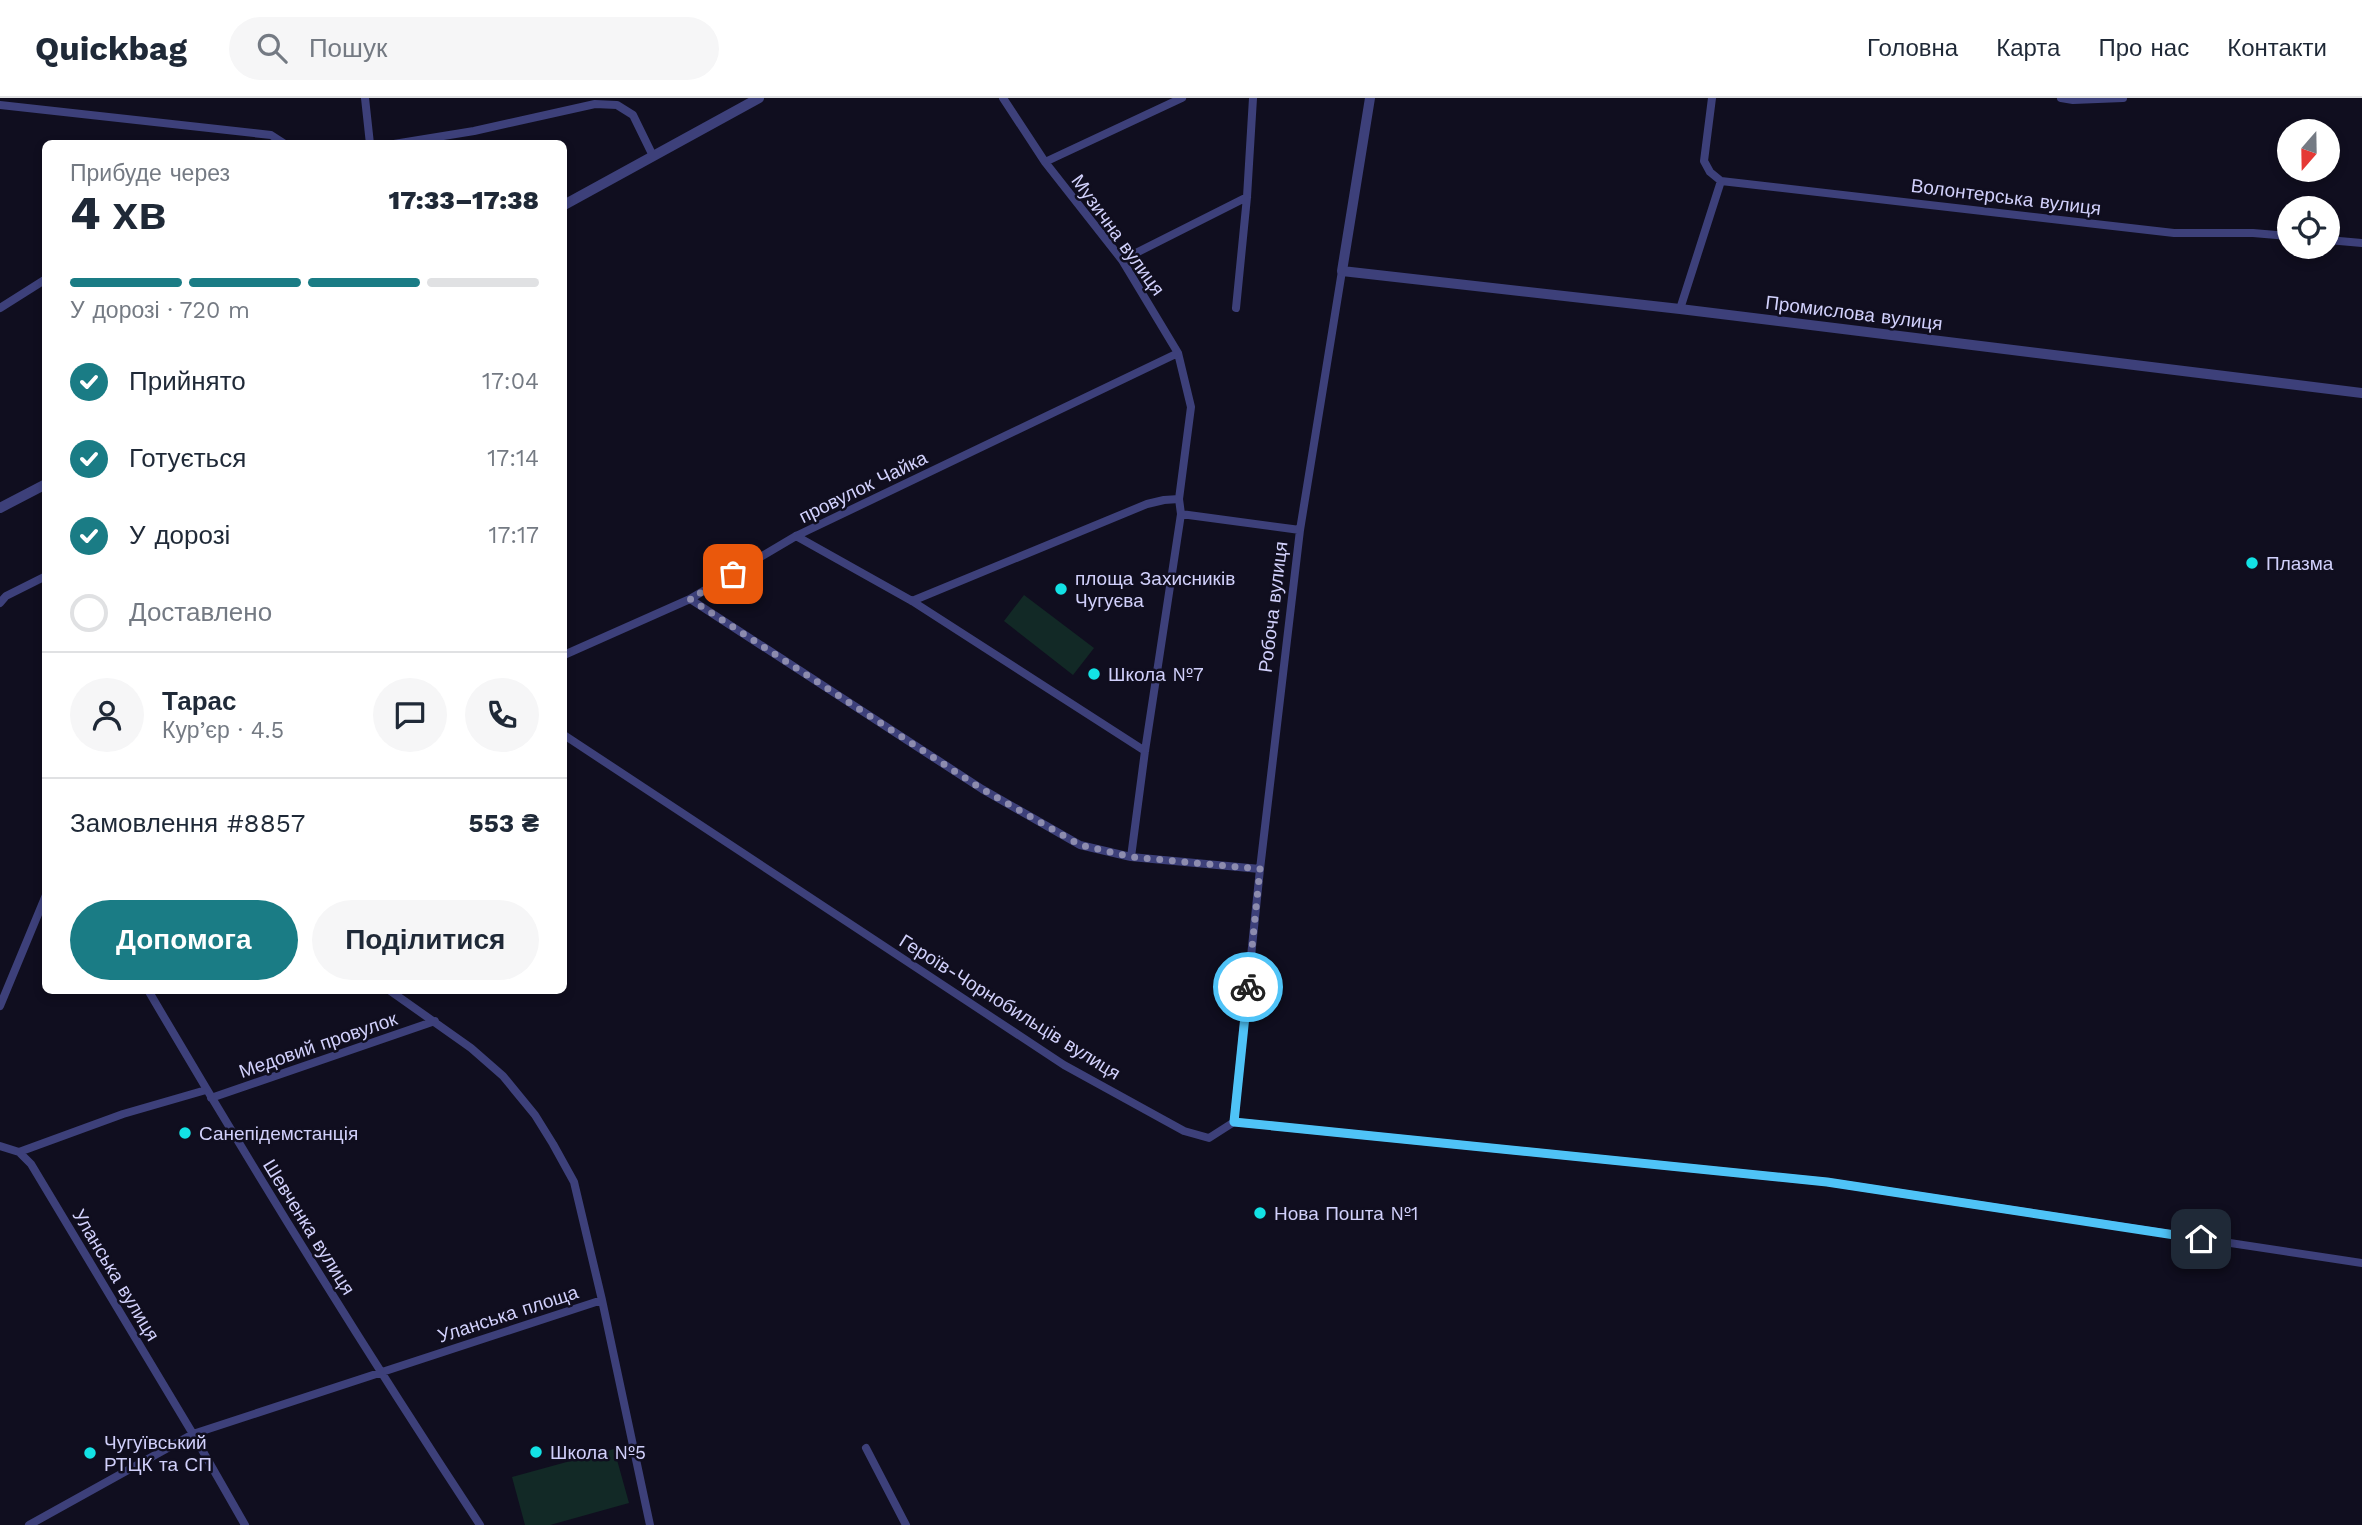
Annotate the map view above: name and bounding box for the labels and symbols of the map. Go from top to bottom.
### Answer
north arrow [2277,119,2340,182]
street label: Музична вулиця [1066,170,1170,300]
street label: Волонтерська вулиця [1910,174,2102,220]
street label: Промислова вулиця [1764,291,1944,335]
street label: провулок Чайка [795,446,931,528]
street label: Робоча вулиця [1254,540,1292,674]
pin [703,544,763,604]
place label: Плазма [2266,552,2334,575]
marker: Плазма [2244,555,2260,571]
place label: площа Захисників Чугуєва [1075,567,1235,612]
marker: площа Захисників Чугуєва [1053,581,1069,597]
place label: Школа №7 [1108,663,1204,686]
marker: Школа №7 [1086,666,1102,682]
street label: Героїв-Чорнобильців вулиця [895,929,1125,1085]
courier [1213,952,1283,1022]
street label: Медовий провулок [236,1007,401,1083]
place label: Санепідемстанція [199,1122,358,1145]
marker: Санепідемстанція [177,1125,193,1141]
street label: Шевченка вулиця [258,1155,360,1299]
place label: Нова Пошта №1 [1274,1202,1418,1225]
street label: Уланська вулиця [68,1205,164,1345]
marker: Нова Пошта №1 [1252,1205,1268,1221]
pin [2171,1209,2231,1269]
street label: Уланська площа [435,1280,582,1348]
place label: Чугуївський РТЦК та СП [104,1431,212,1476]
place label: Школа №5 [550,1441,646,1464]
marker: Школа №5 [528,1444,544,1460]
marker: Чугуївський РТЦК та СП [82,1445,98,1461]

